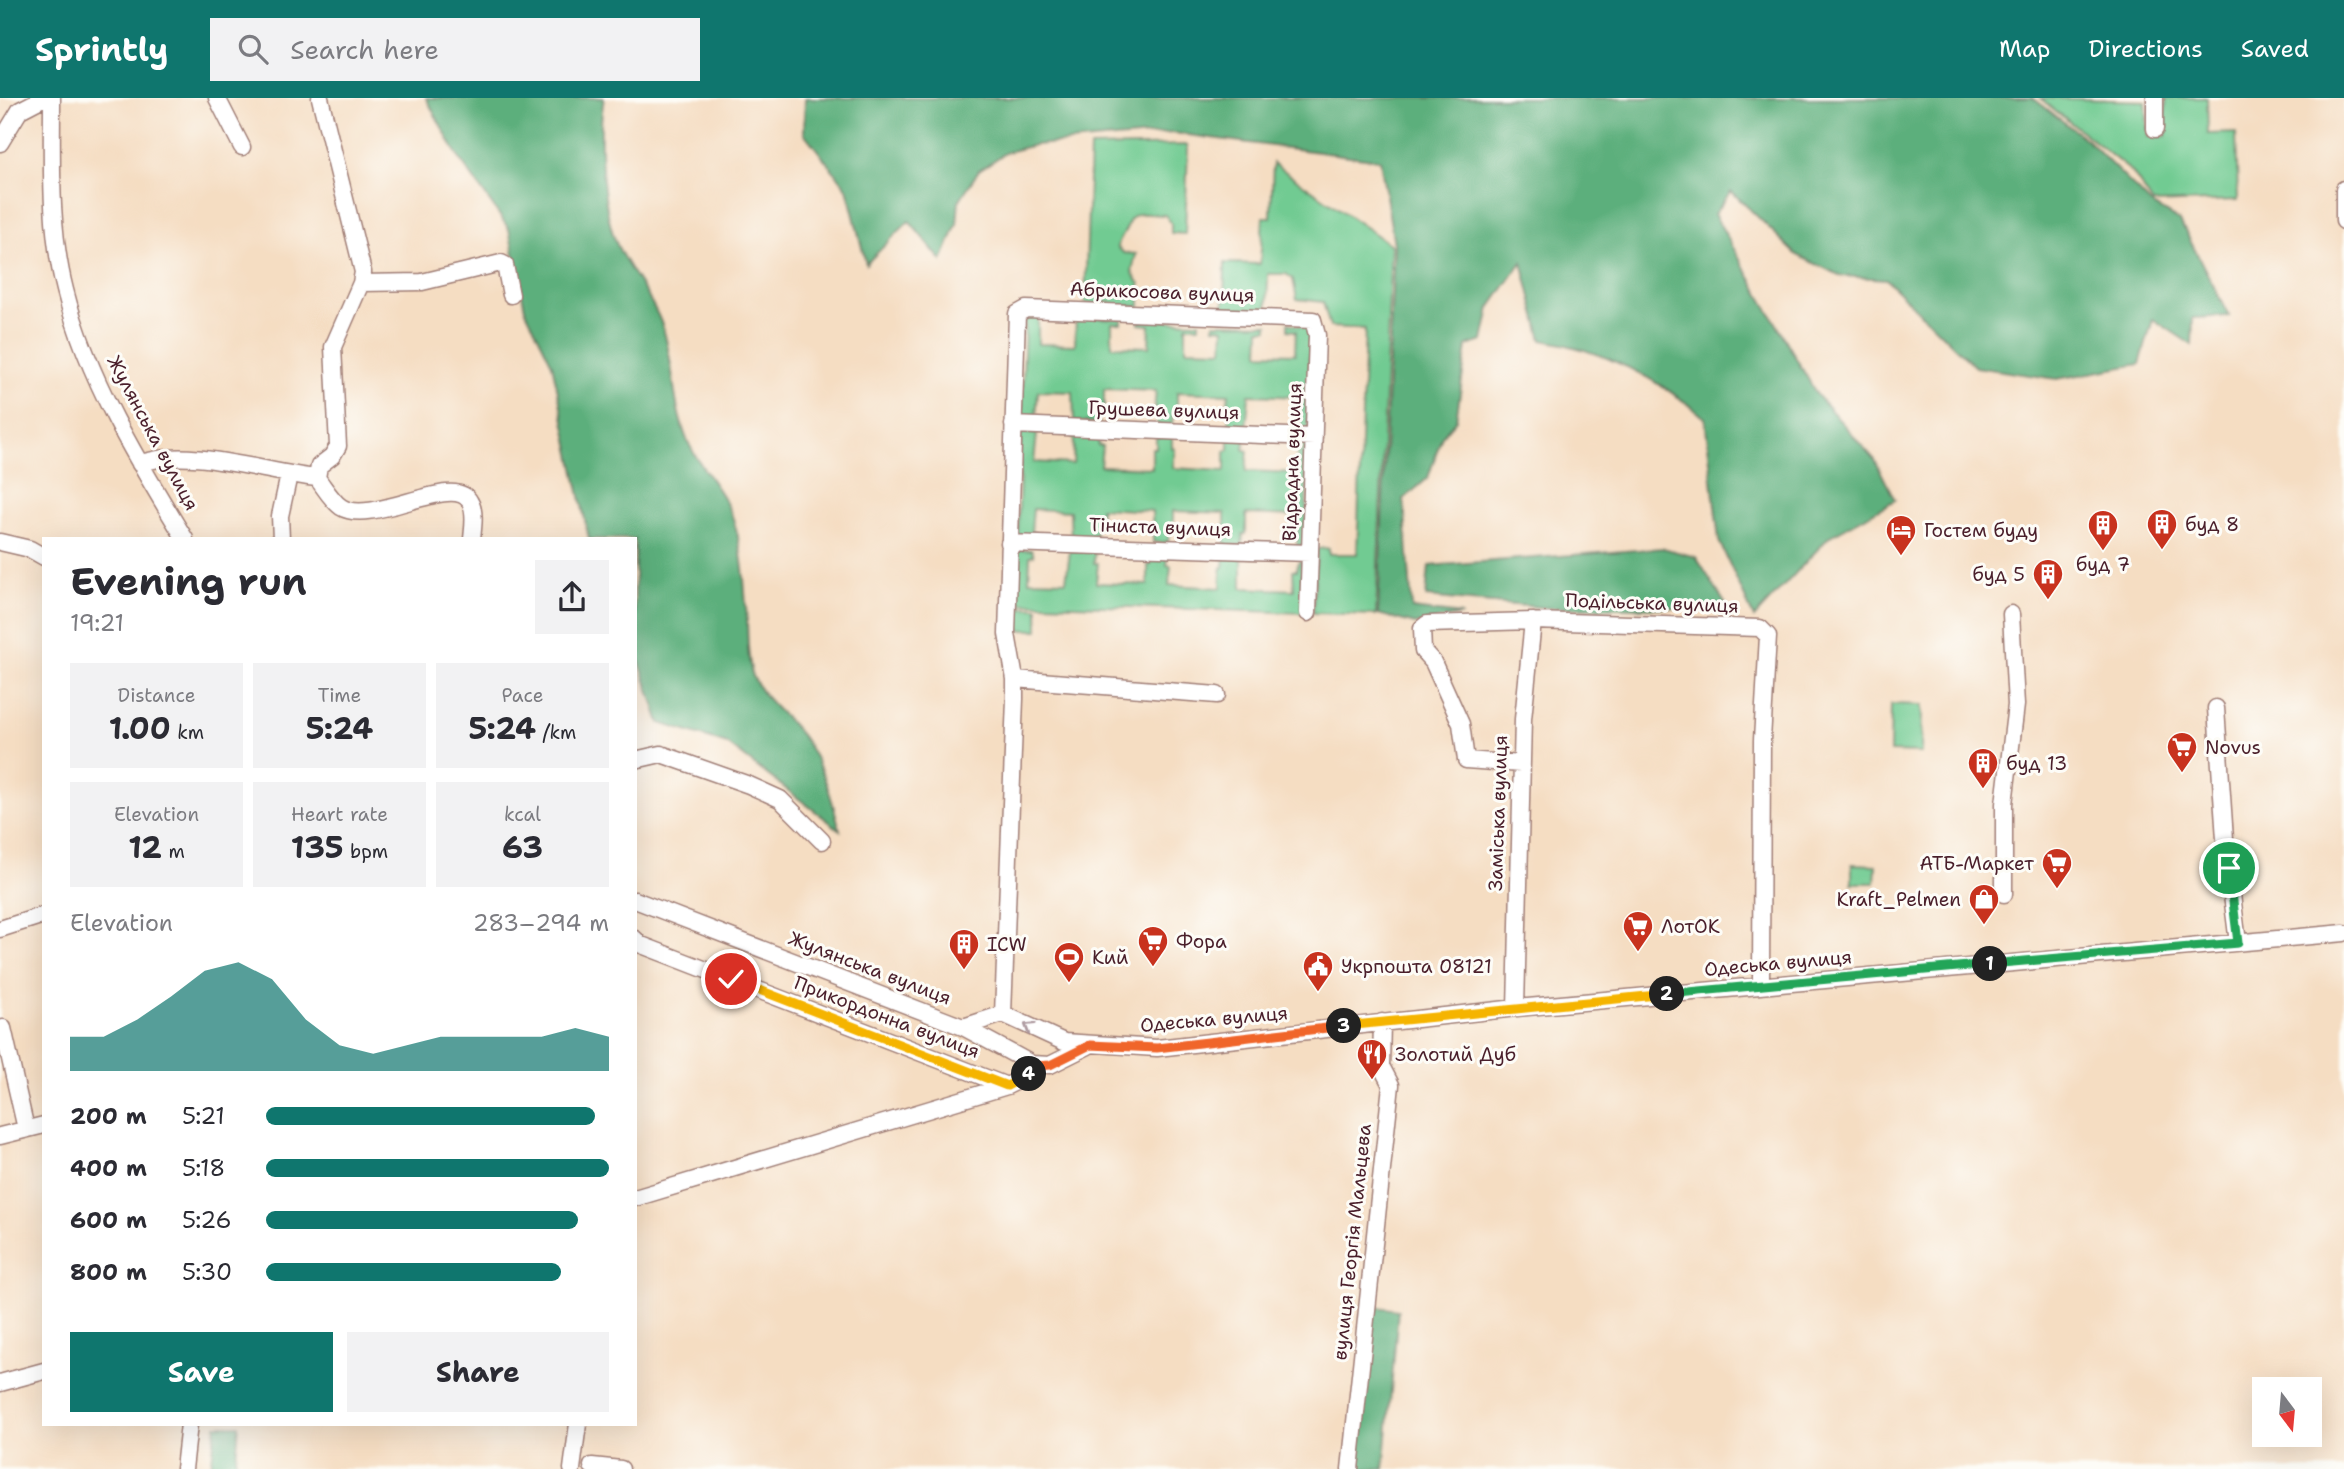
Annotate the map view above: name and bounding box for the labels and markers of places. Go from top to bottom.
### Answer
building icon: буд 8 [2145,507,2179,551]
building icon: буд 7 [2086,508,2120,552]
place label: буд 8 [2185,512,2239,537]
hotel icon: Гостем буду [1884,513,1918,557]
place label: Гостем буду [1924,518,2038,543]
place label: буд 7 [2076,552,2130,577]
building icon: буд 5 [2031,557,2065,601]
place label: буд 5 [1972,562,2025,587]
supermarket icon: Novus [2165,730,2199,774]
place label: Novus [2205,735,2261,760]
building icon: буд 13 [1966,746,2000,790]
place label: буд 13 [2006,751,2067,776]
pin [2199,838,2259,898]
supermarket icon: АТБ-Маркет [2040,846,2074,890]
place label: АТБ-Маркет [1920,851,2034,876]
shop icon: Kraft_Pelmen [1967,882,2001,926]
place label: Kraft_Pelmen [1837,887,1961,912]
supermarket icon: ЛотОК [1621,909,1655,953]
place label: ЛотОК [1661,914,1720,939]
supermarket icon: Фора [1136,924,1170,968]
building icon: ICW [947,927,981,971]
place label: Фора [1176,929,1227,954]
place label: ICW [987,932,1027,957]
sports icon: Кий [1052,940,1086,984]
place label: Кий [1092,945,1128,970]
pin: 1 [1972,946,2008,982]
pin [701,949,761,1009]
public building icon: Укрпошта 08121 [1301,949,1335,993]
place label: Укрпошта 08121 [1341,954,1492,979]
pin: 2 [1650,976,1684,1012]
pin: 3 [1326,1009,1362,1044]
restaurant icon: Золотий Дуб [1355,1037,1389,1081]
place label: Золотий Дуб [1395,1042,1516,1067]
pin: 4 [1012,1056,1046,1091]

